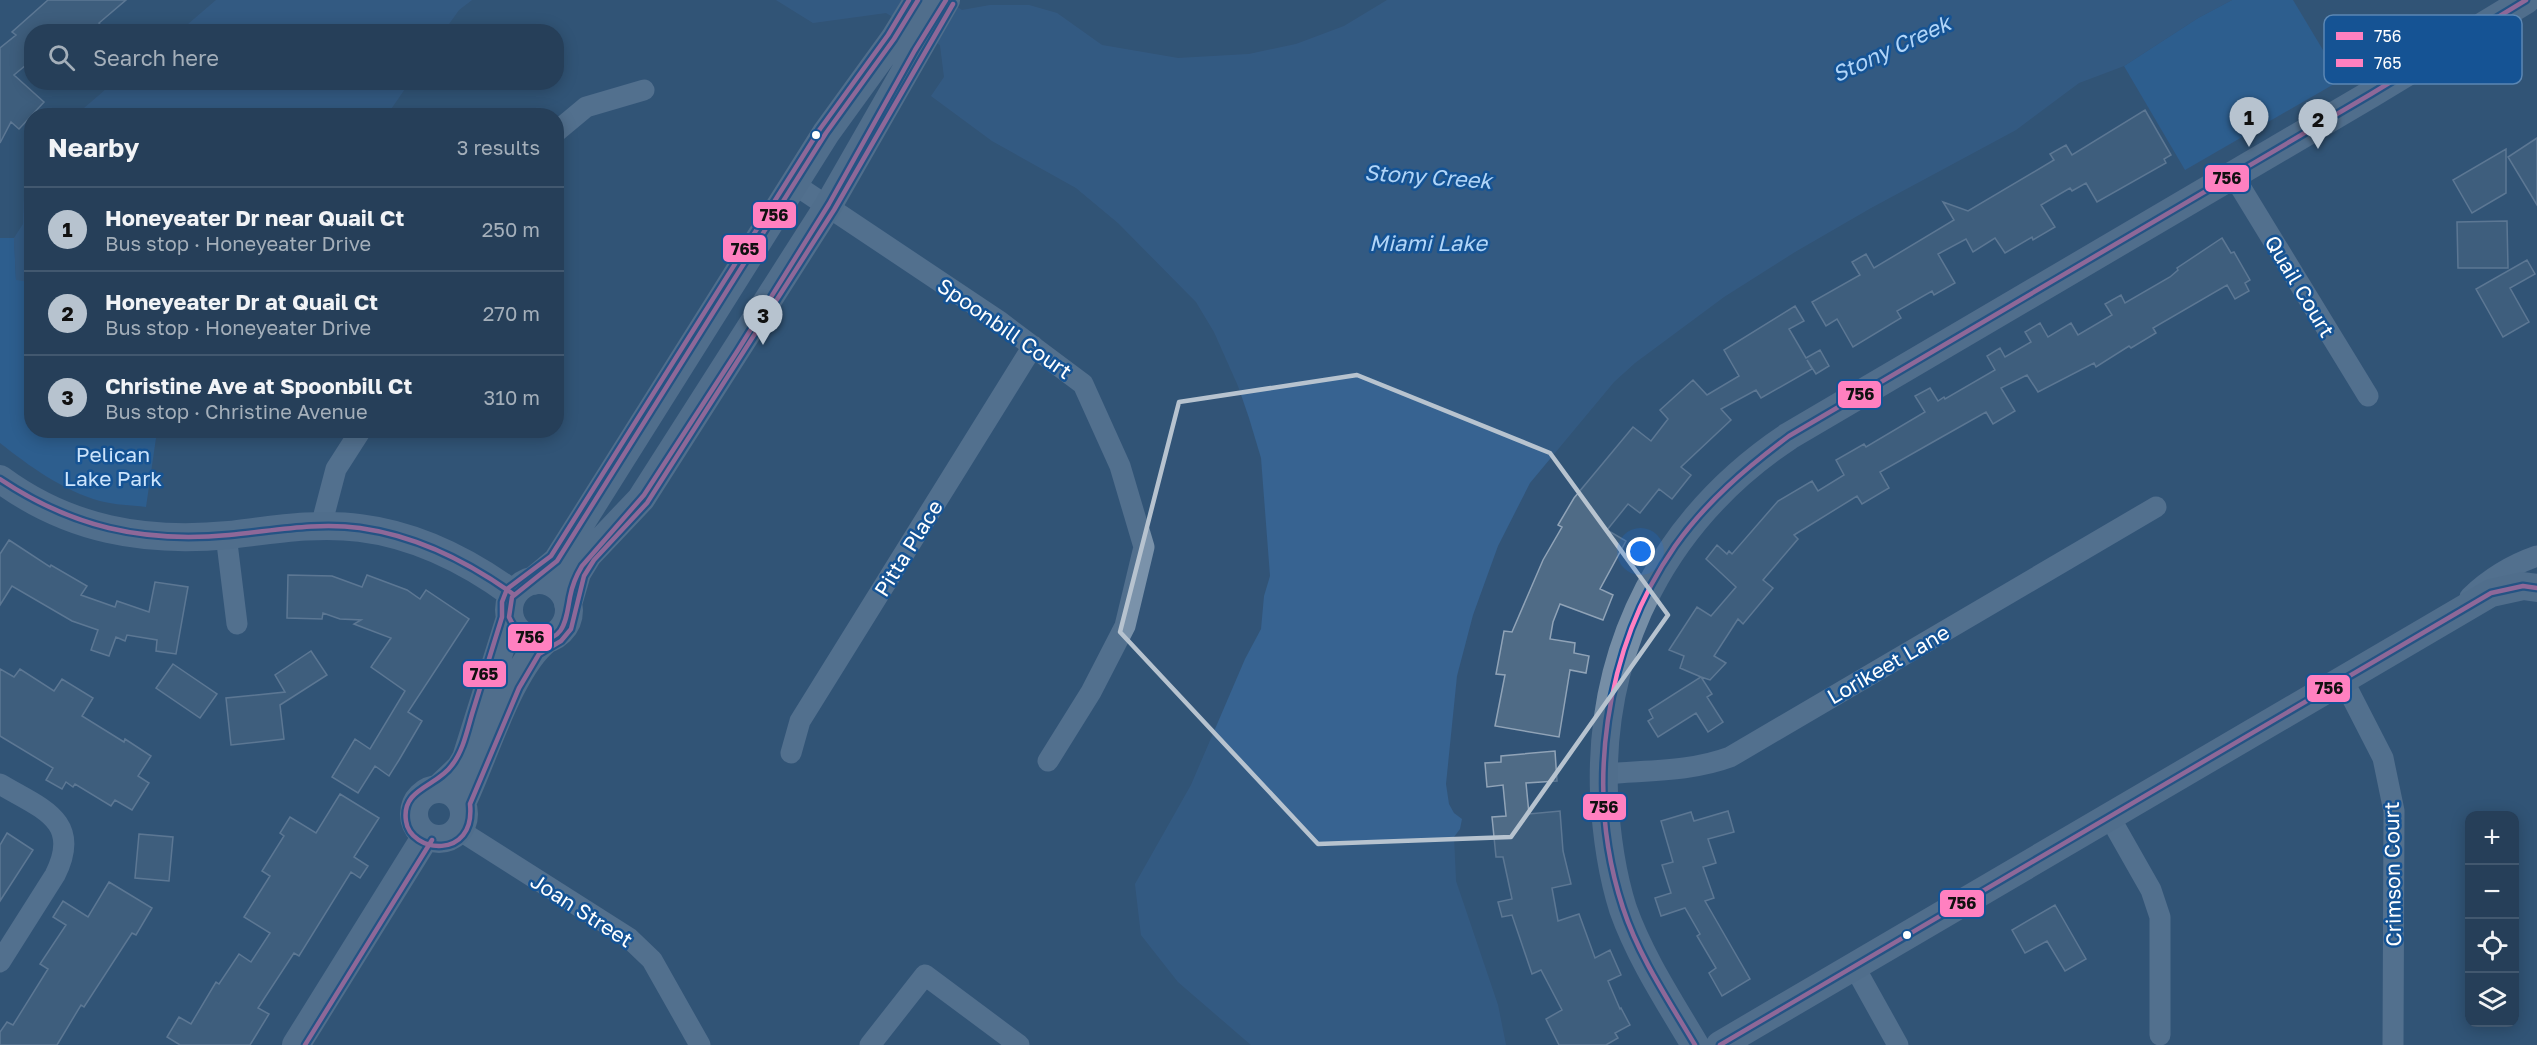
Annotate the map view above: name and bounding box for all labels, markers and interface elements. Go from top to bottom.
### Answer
water label: Stony Creek [1827,8,1957,87]
legend [2324,15,2522,84]
search box [24,24,564,90]
text: 756 [2374,26,2401,46]
icon: search [45,41,78,74]
text: Search here [93,44,219,71]
text: 765 [2374,53,2401,73]
pin: 1 [2230,98,2268,147]
pin: 2 [2298,100,2338,149]
unlabelled marker [810,129,822,141]
text: Nearby [48,132,139,163]
text: 3 results [457,135,540,159]
water label: Stony Creek [1363,158,1495,194]
line badge: 756 [2204,164,2250,193]
text: 756 [2213,168,2241,188]
line badge: 756 [752,201,797,229]
text: Honeyeater Dr near Quail Ct [105,204,404,231]
text: 756 [760,205,788,225]
text: 1 [62,217,73,241]
text: 250 m [482,217,540,241]
water label: Miami Lake [1369,229,1489,256]
street label: Quail Court [2259,230,2341,342]
text: Bus stop · Honeyeater Drive [105,231,371,255]
line badge: 765 [722,234,767,263]
text: 765 [731,239,760,259]
street label: Spoonbill Court [933,272,1077,384]
text: Honeyeater Dr at Quail Ct [105,288,378,315]
pin: 3 [744,296,783,345]
text: 2 [61,301,74,325]
text: 270 m [483,301,540,325]
text: Bus stop · Honeyeater Drive [105,315,371,339]
text: Christine Ave at Spoonbill Ct [105,372,412,399]
line badge: 756 [1837,380,1882,409]
text: 756 [1846,384,1874,404]
text: 3 [61,385,74,409]
text: 310 m [484,385,540,409]
text: Bus stop · Christine Avenue [105,399,368,423]
park label: Pelican Lake Park [64,441,162,491]
street label: Pitta Place [868,495,948,601]
your location [1626,537,1655,566]
street label: Lorikeet Lane [1822,619,1954,709]
line badge: 756 [507,623,553,652]
text: 756 [516,627,544,647]
line badge: 765 [462,660,507,688]
text: 765 [470,664,499,684]
line badge: 756 [2306,674,2351,703]
text: 756 [2315,678,2343,698]
line badge: 756 [1582,793,1627,821]
text: 756 [1590,797,1618,817]
street label: Crimson Court [2378,801,2406,947]
map controls [2465,811,2519,1027]
button: + [2465,811,2519,865]
button: − [2465,865,2519,919]
street label: Joan Street [526,867,638,953]
line badge: 756 [1939,889,1985,918]
text: 756 [1948,893,1976,913]
button: locate [2465,919,2519,973]
unlabelled marker [1901,929,1913,941]
button: layers [2465,973,2519,1027]

